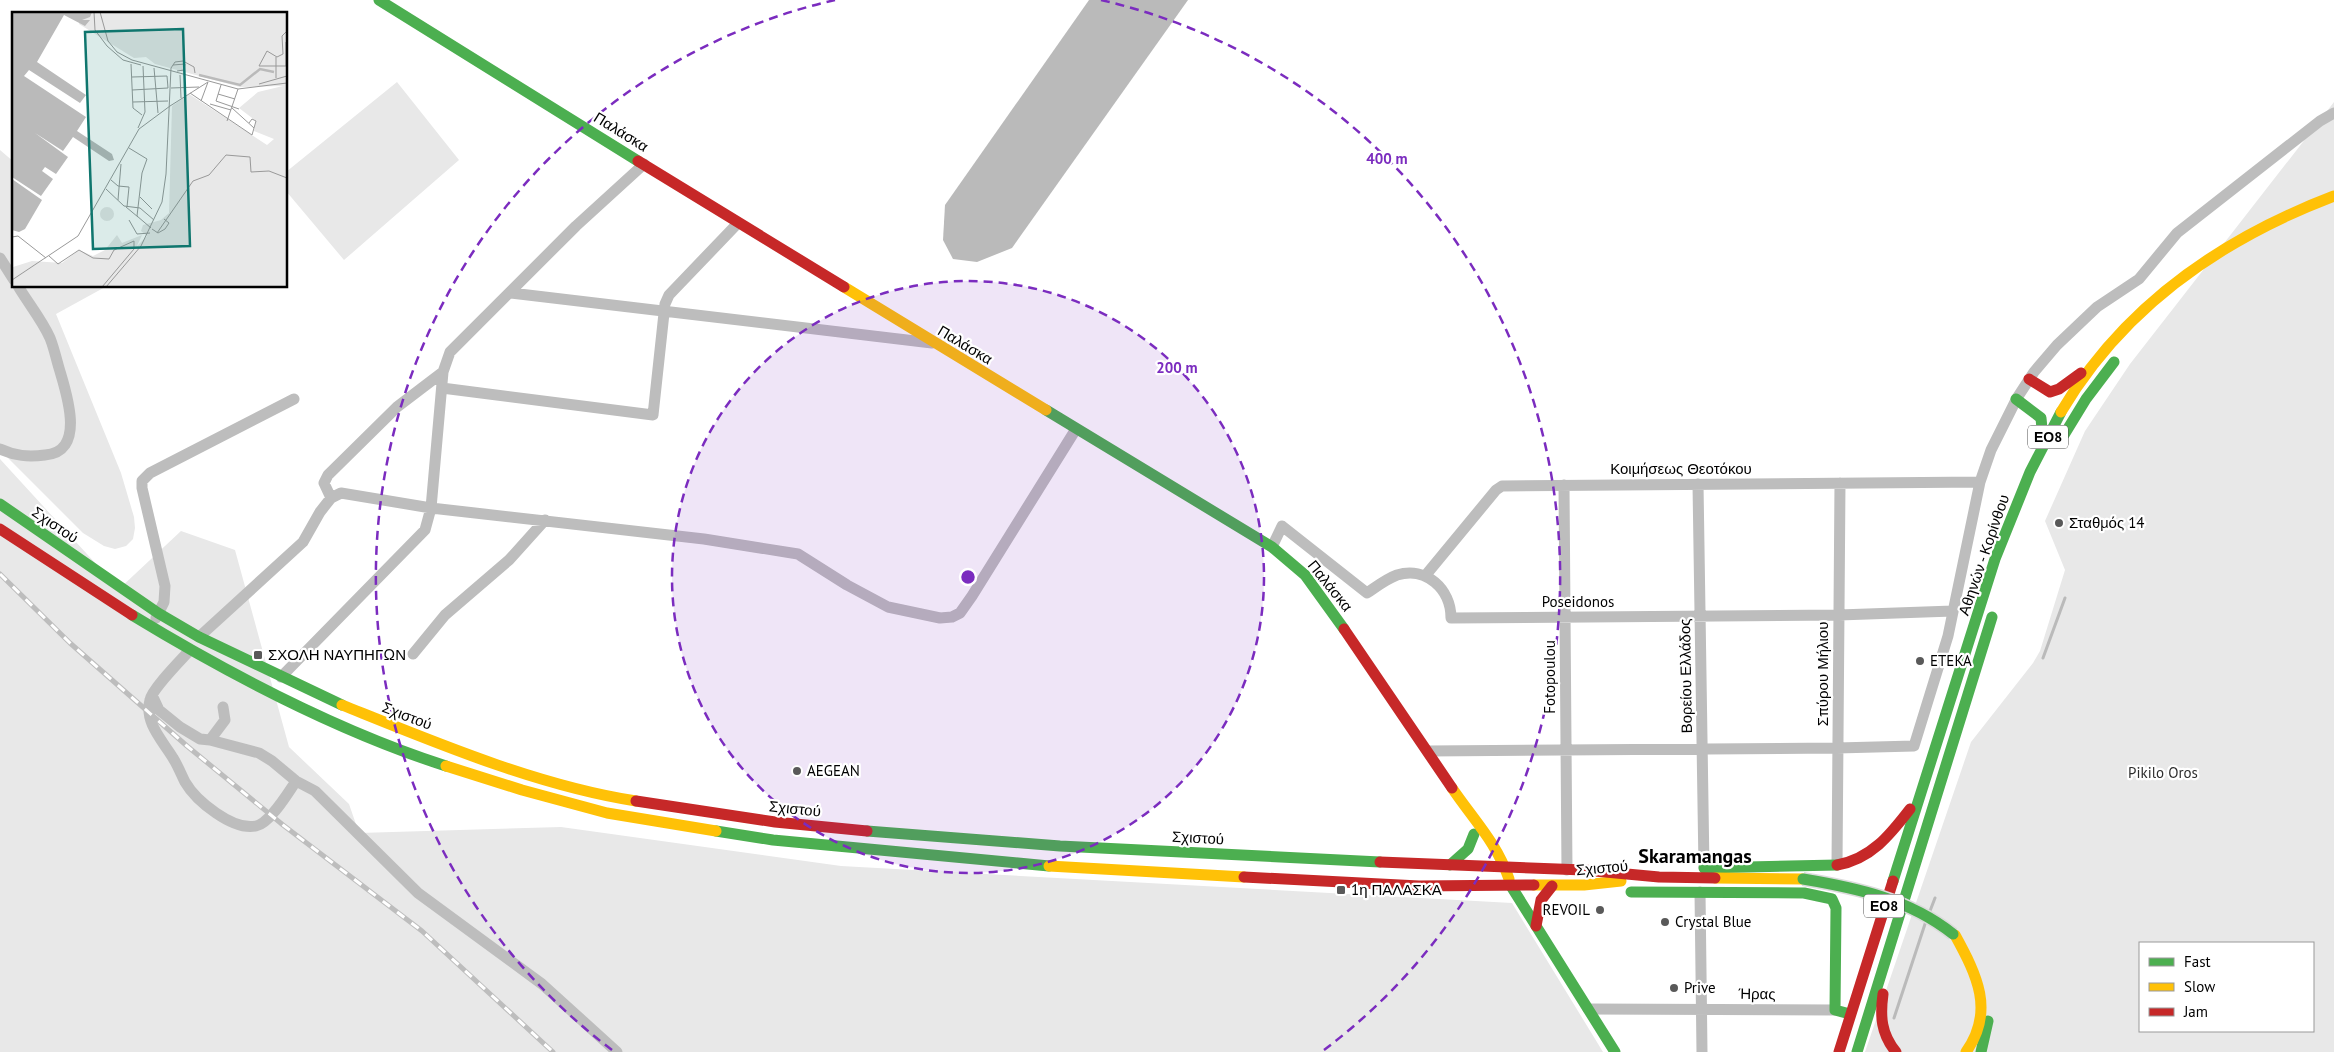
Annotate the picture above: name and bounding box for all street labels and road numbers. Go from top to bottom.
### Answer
street label: Παλάσκα [590,107,652,156]
street label: Παλάσκα [934,321,996,369]
road number: ΕΟ8 [2028,426,2068,448]
street label: Κοιμήσεως Θεοτόκου [1610,459,1752,478]
street label: Αθηνών - Κορίνθου [1954,492,2013,618]
street label: Σχιστού [28,502,82,547]
street label: Παλάσκα [1304,556,1357,616]
street label: Poseidonos [1542,592,1614,611]
street label: Βορείου Ελλάδος [1675,618,1696,734]
street label: Σπύρου Μήλιου [1813,622,1832,726]
street label: Fotopoulou [1540,640,1559,714]
street label: Σχιστού [380,697,435,734]
street label: Σχιστού [768,796,822,821]
street label: Σχιστού [1172,827,1224,848]
street label: Σχιστού [1575,856,1629,879]
road number: ΕΟ8 [1864,894,1904,918]
street label: Ήρας [1737,984,1776,1003]

